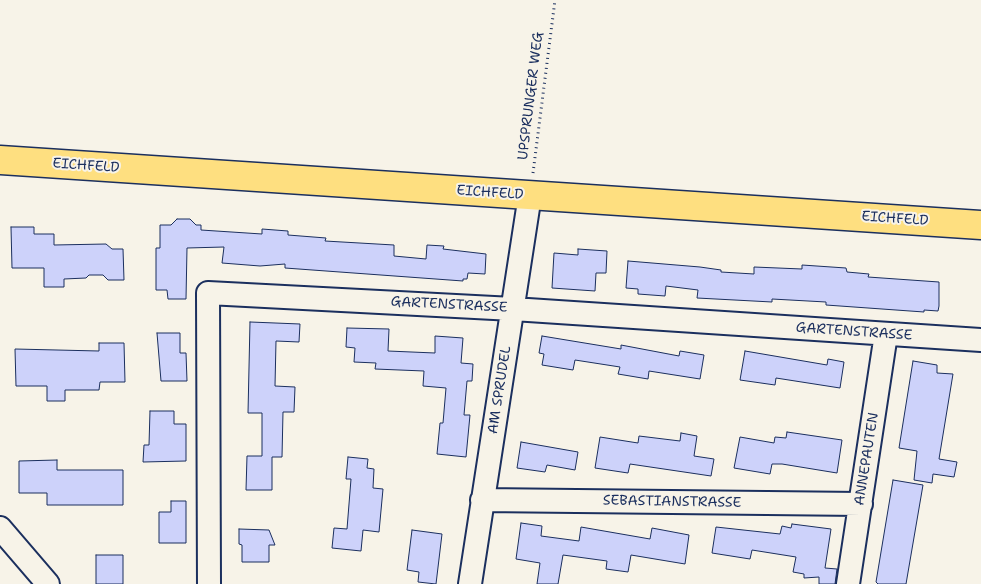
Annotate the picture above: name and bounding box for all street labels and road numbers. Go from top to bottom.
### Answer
street label: UPSPRUNGER WEG [515,31,547,161]
street label: EICHFELD [52,155,120,177]
street label: EICHFELD [456,182,524,204]
street label: EICHFELD [861,208,929,230]
street label: GARTENSTRASSE [390,294,508,316]
street label: GARTENSTRASSE [795,320,913,344]
street label: AM SPRUDEL [485,345,515,435]
street label: ANNEPAUTEN [851,411,883,507]
street label: SEBASTIANSTRASSE [603,492,741,512]

